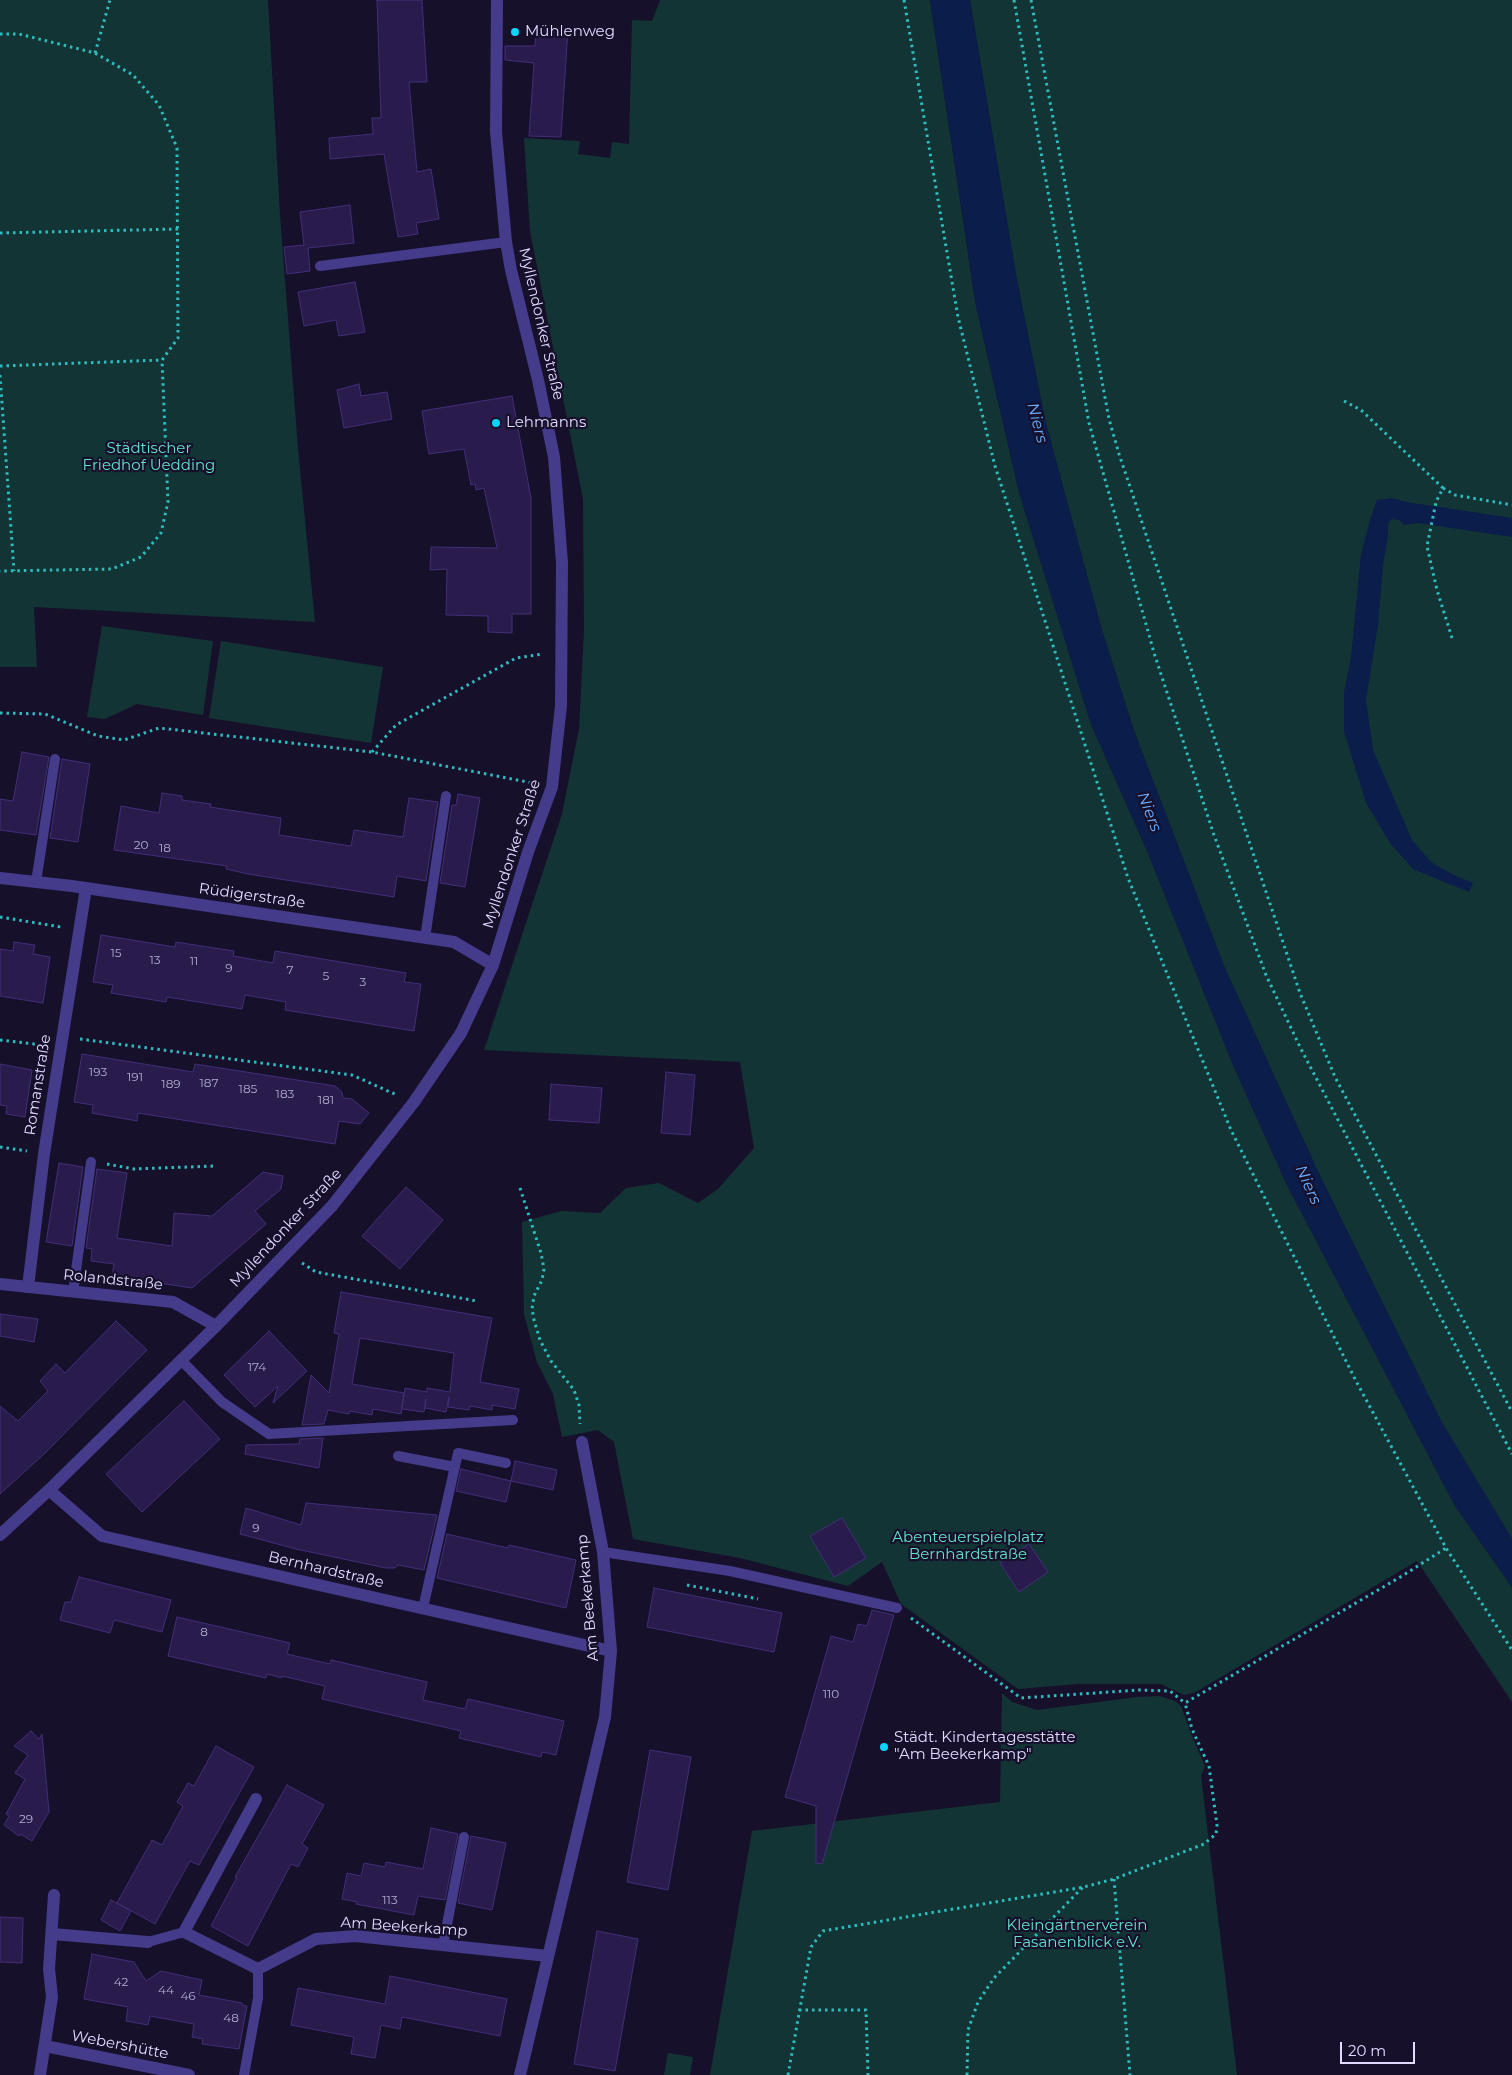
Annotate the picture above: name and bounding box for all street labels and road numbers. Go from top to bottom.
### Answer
street label: Myllendonker Straße [515,246,567,402]
street label: Myllendonker Straße [479,777,545,931]
street label: Rüdigerstraße [198,880,306,912]
street label: Romanstraße [21,1033,55,1137]
street label: Myllendonker Straße [226,1165,346,1291]
street label: Rolandstraße [62,1266,164,1294]
street label: Am Beekerkamp [573,1534,603,1662]
street label: Bernhardstraße [266,1548,386,1592]
street label: Am Beekerkamp [340,1914,468,1940]
street label: Webershütte [70,2027,170,2063]

